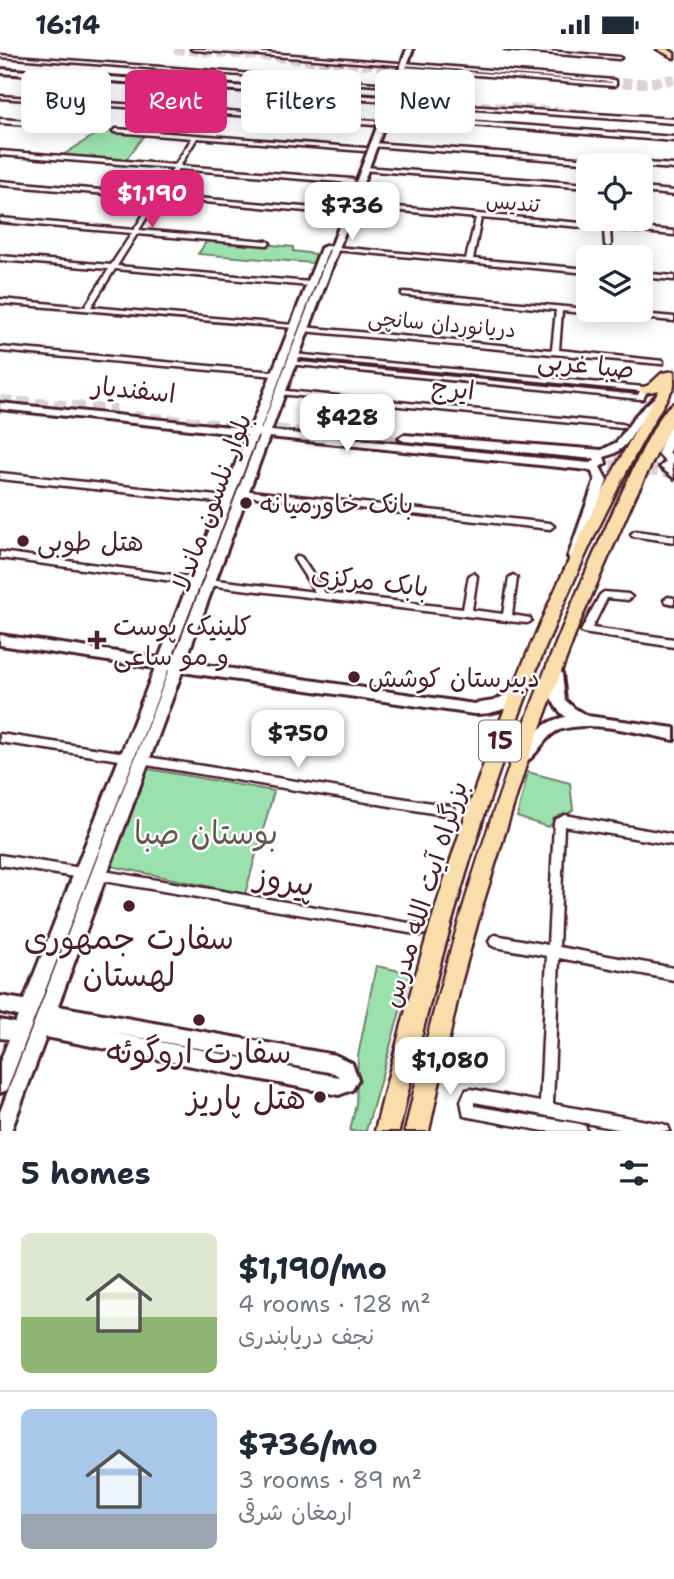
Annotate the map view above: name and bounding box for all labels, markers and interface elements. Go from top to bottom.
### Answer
text: 16:14 [35,7,100,42]
chip: Buy [21,70,111,133]
chip: Rent [125,70,227,133]
chip: Filters [241,70,361,133]
chip: New [375,70,475,133]
map controls [576,154,653,322]
button: locate [576,154,653,231]
pin: $1,190 [95,171,209,230]
text: $1,190 [117,178,187,208]
pin: $736 [311,183,393,242]
street label: تندیس [485,187,542,219]
text: $736 [321,190,383,220]
button: layers [576,245,653,322]
street label: دریانوردان سانچی [367,304,517,344]
street label: صبا غربی [536,342,636,386]
street label: اسفندیار [89,367,177,411]
street label: ایرج [430,368,476,409]
pin: $428 [306,395,388,454]
text: $428 [316,402,378,432]
street label: بلوار نلسون ماندلا [163,408,259,596]
place label: بانک خاورمیانه [260,486,413,521]
marker: بانک خاورمیانه [238,495,254,511]
place label: هتل طوبی [37,524,144,559]
marker: هتل طوبی [15,533,31,549]
street label: بابک مرکزی [309,555,431,605]
place label: کلینیک پوست و مو ساعی [113,608,252,673]
marker: کلینیک پوست و مو ساعی [87,630,107,650]
place label: دبیرستان کوشش [368,660,540,695]
marker: دبیرستان کوشش [346,669,362,685]
pin: $750 [257,711,339,770]
text: $750 [267,718,329,748]
road number: 15 [479,721,521,761]
street label: بزرگراه آیت الله مدرس [373,776,475,1012]
park label: بوستان صبا [134,811,278,854]
street label: پیروز [249,853,318,906]
marker: سفارت جمهوری لهستان [121,898,137,914]
place label: سفارت جمهوری لهستان [24,916,234,996]
marker: سفارت اروگوئه [191,1012,207,1028]
place label: سفارت اروگوئه [107,1030,291,1073]
pin: $1,080 [393,1037,507,1097]
text: $1,080 [411,1045,489,1075]
place label: هتل پاریز [184,1076,306,1119]
marker: هتل پاریز [312,1089,328,1105]
text: 5 homes [21,1153,151,1194]
icon: filters [615,1154,653,1192]
text: $1,190/mo [238,1248,387,1289]
icon: home [77,1261,161,1345]
text: 4 rooms · 128 m² [238,1289,431,1319]
text: نجف دریابندری [238,1321,374,1351]
text: $736/mo [238,1424,378,1465]
icon: home [77,1437,161,1521]
text: 3 rooms · 89 m² [238,1465,422,1495]
text: ارمغان شرقی [238,1497,352,1527]

